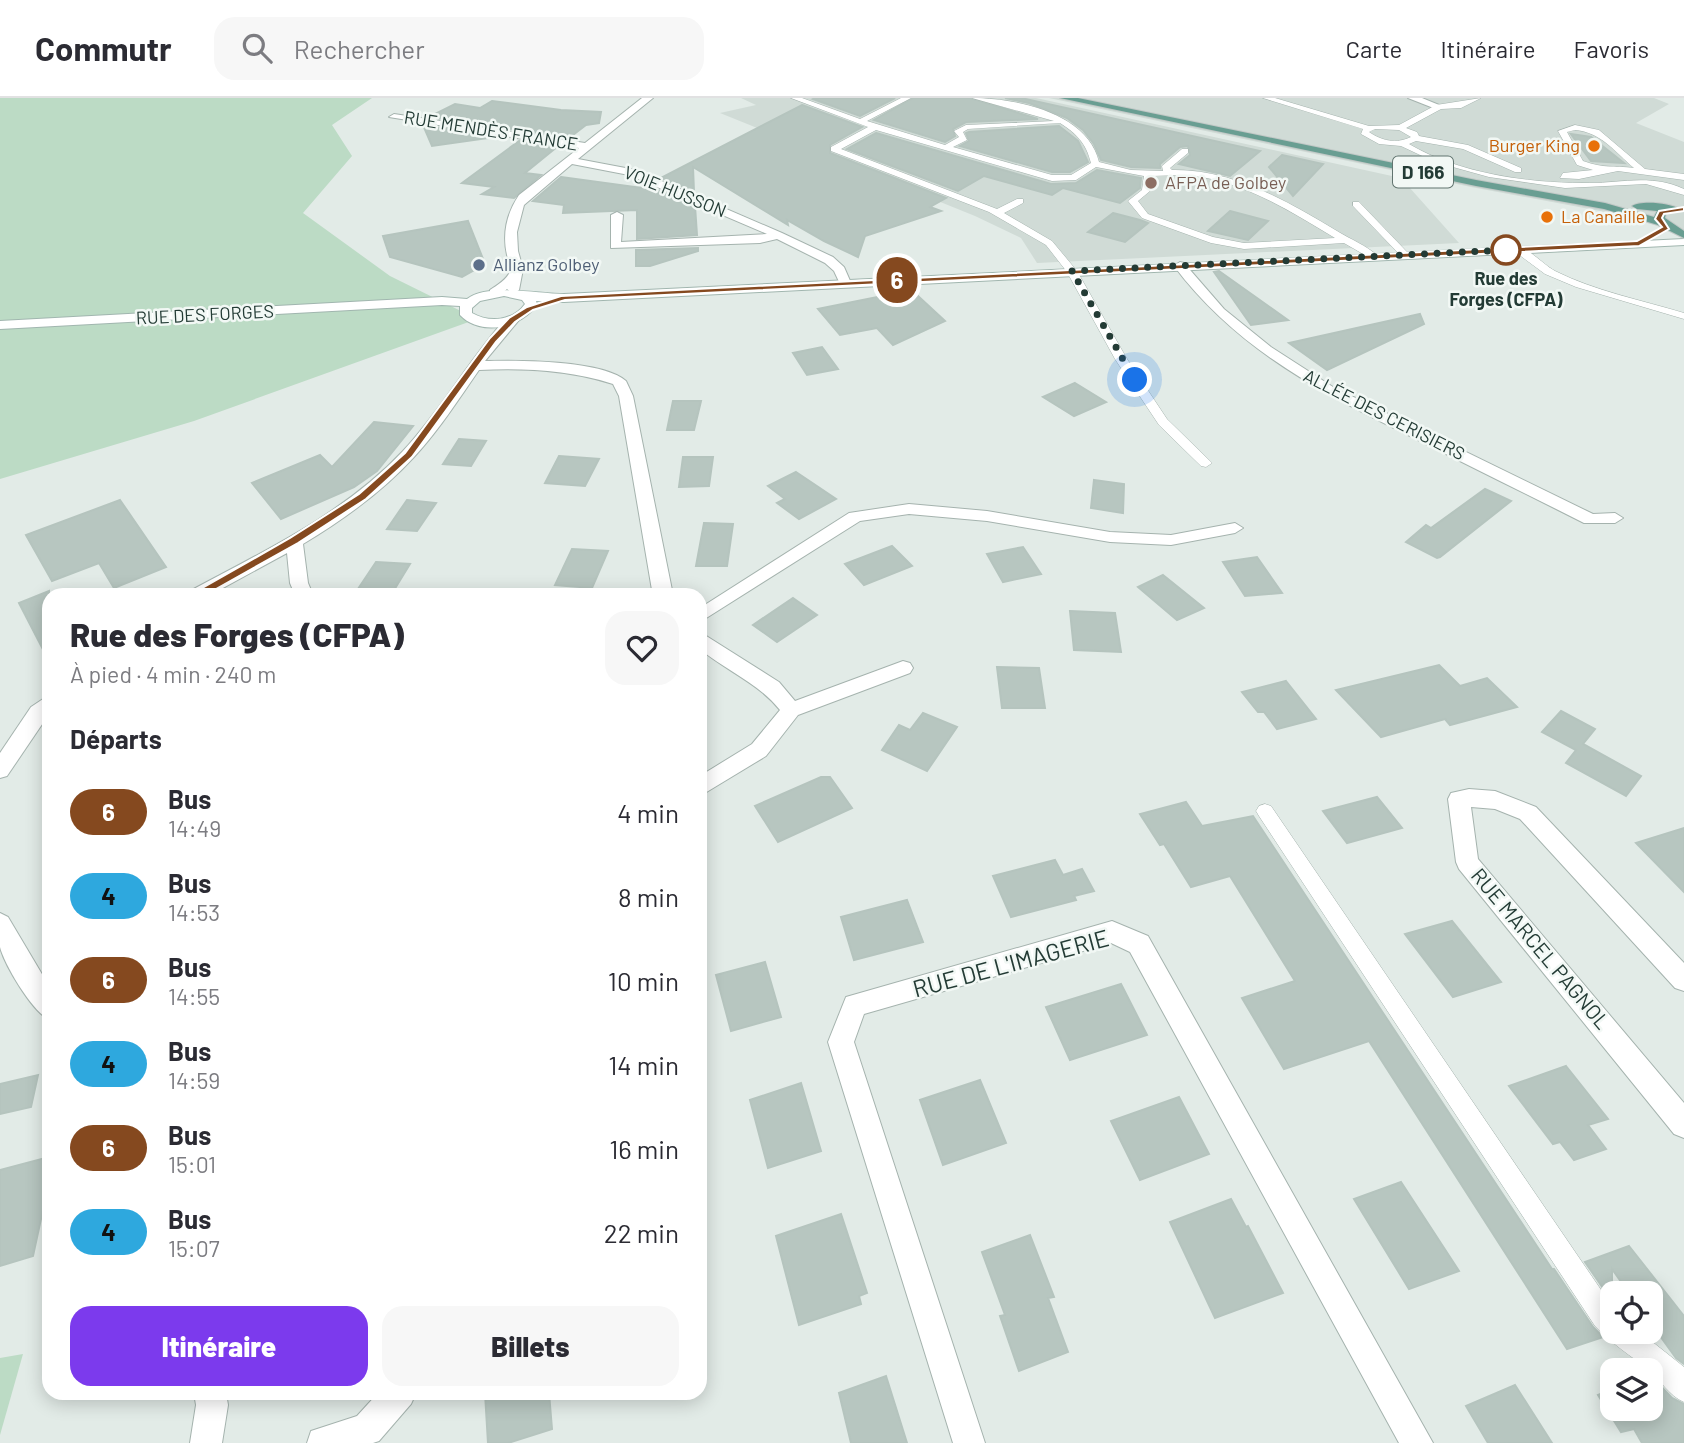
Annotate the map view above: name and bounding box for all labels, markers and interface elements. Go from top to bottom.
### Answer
search box [214,17,704,80]
text: Commutr [35,28,172,68]
icon: search [238,29,276,67]
text: Rechercher [294,33,425,64]
text: Carte [1346,34,1402,63]
text: Itinéraire [1440,34,1536,63]
text: Favoris [1574,34,1649,63]
street label: RUE MENDÈS FRANCE [403,105,580,155]
place label: Burger King [1489,134,1580,156]
marker: Burger King [1586,138,1602,154]
road number: D 166 [1393,156,1453,188]
street label: VOIE HUSSON [621,161,730,222]
place label: AFPA de Golbey [1165,171,1286,193]
marker: AFPA de Golbey [1143,175,1159,191]
place label: La Canaille [1561,205,1645,227]
marker: La Canaille [1539,209,1555,225]
marker: Rue des Forges (CFPA) [1491,235,1521,265]
place label: Allianz Golbey [493,253,600,275]
marker: Allianz Golbey [471,257,487,273]
line badge: 6 [874,257,920,303]
text: 6 [891,265,903,294]
place label: Rue des Forges (CFPA) [1449,267,1563,310]
street label: RUE DES FORGES [135,299,274,329]
your location [1117,362,1152,397]
street label: ALLÉE DES CERISIERS [1300,364,1469,464]
button: heart [605,611,679,685]
text: Rue des Forges (CFPA) [70,614,404,654]
text: À pied · 4 min · 240 m [70,660,276,688]
text: Départs [70,723,162,754]
text: Bus [168,783,211,814]
text: 6 [102,797,115,826]
text: 4 min [617,797,679,828]
text: 14:49 [168,814,221,842]
street label: RUE MARCEL PAGNOL [1467,863,1616,1034]
text: Bus [168,867,211,898]
text: 4 [101,881,116,910]
text: 8 min [618,881,679,912]
text: 14:53 [168,898,220,926]
street label: RUE DE L'IMAGERIE [909,922,1112,1003]
text: Bus [168,951,211,982]
text: 6 [102,965,115,994]
text: 10 min [608,965,679,996]
text: 14:55 [168,982,220,1010]
text: Bus [168,1035,211,1066]
text: 4 [101,1049,116,1078]
text: 14 min [608,1049,679,1080]
text: 14:59 [168,1066,220,1094]
text: Bus [168,1119,211,1150]
text: 6 [102,1133,115,1162]
text: 16 min [609,1133,679,1164]
text: 15:01 [168,1150,216,1178]
text: Bus [168,1203,211,1234]
text: 4 [101,1217,116,1246]
text: 22 min [604,1217,679,1248]
text: 15:07 [168,1234,220,1262]
map controls [1600,1281,1663,1421]
button: locate [1600,1281,1663,1344]
button: Itinéraire [70,1306,368,1386]
button: Billets [382,1306,679,1386]
button: layers [1600,1358,1663,1421]

